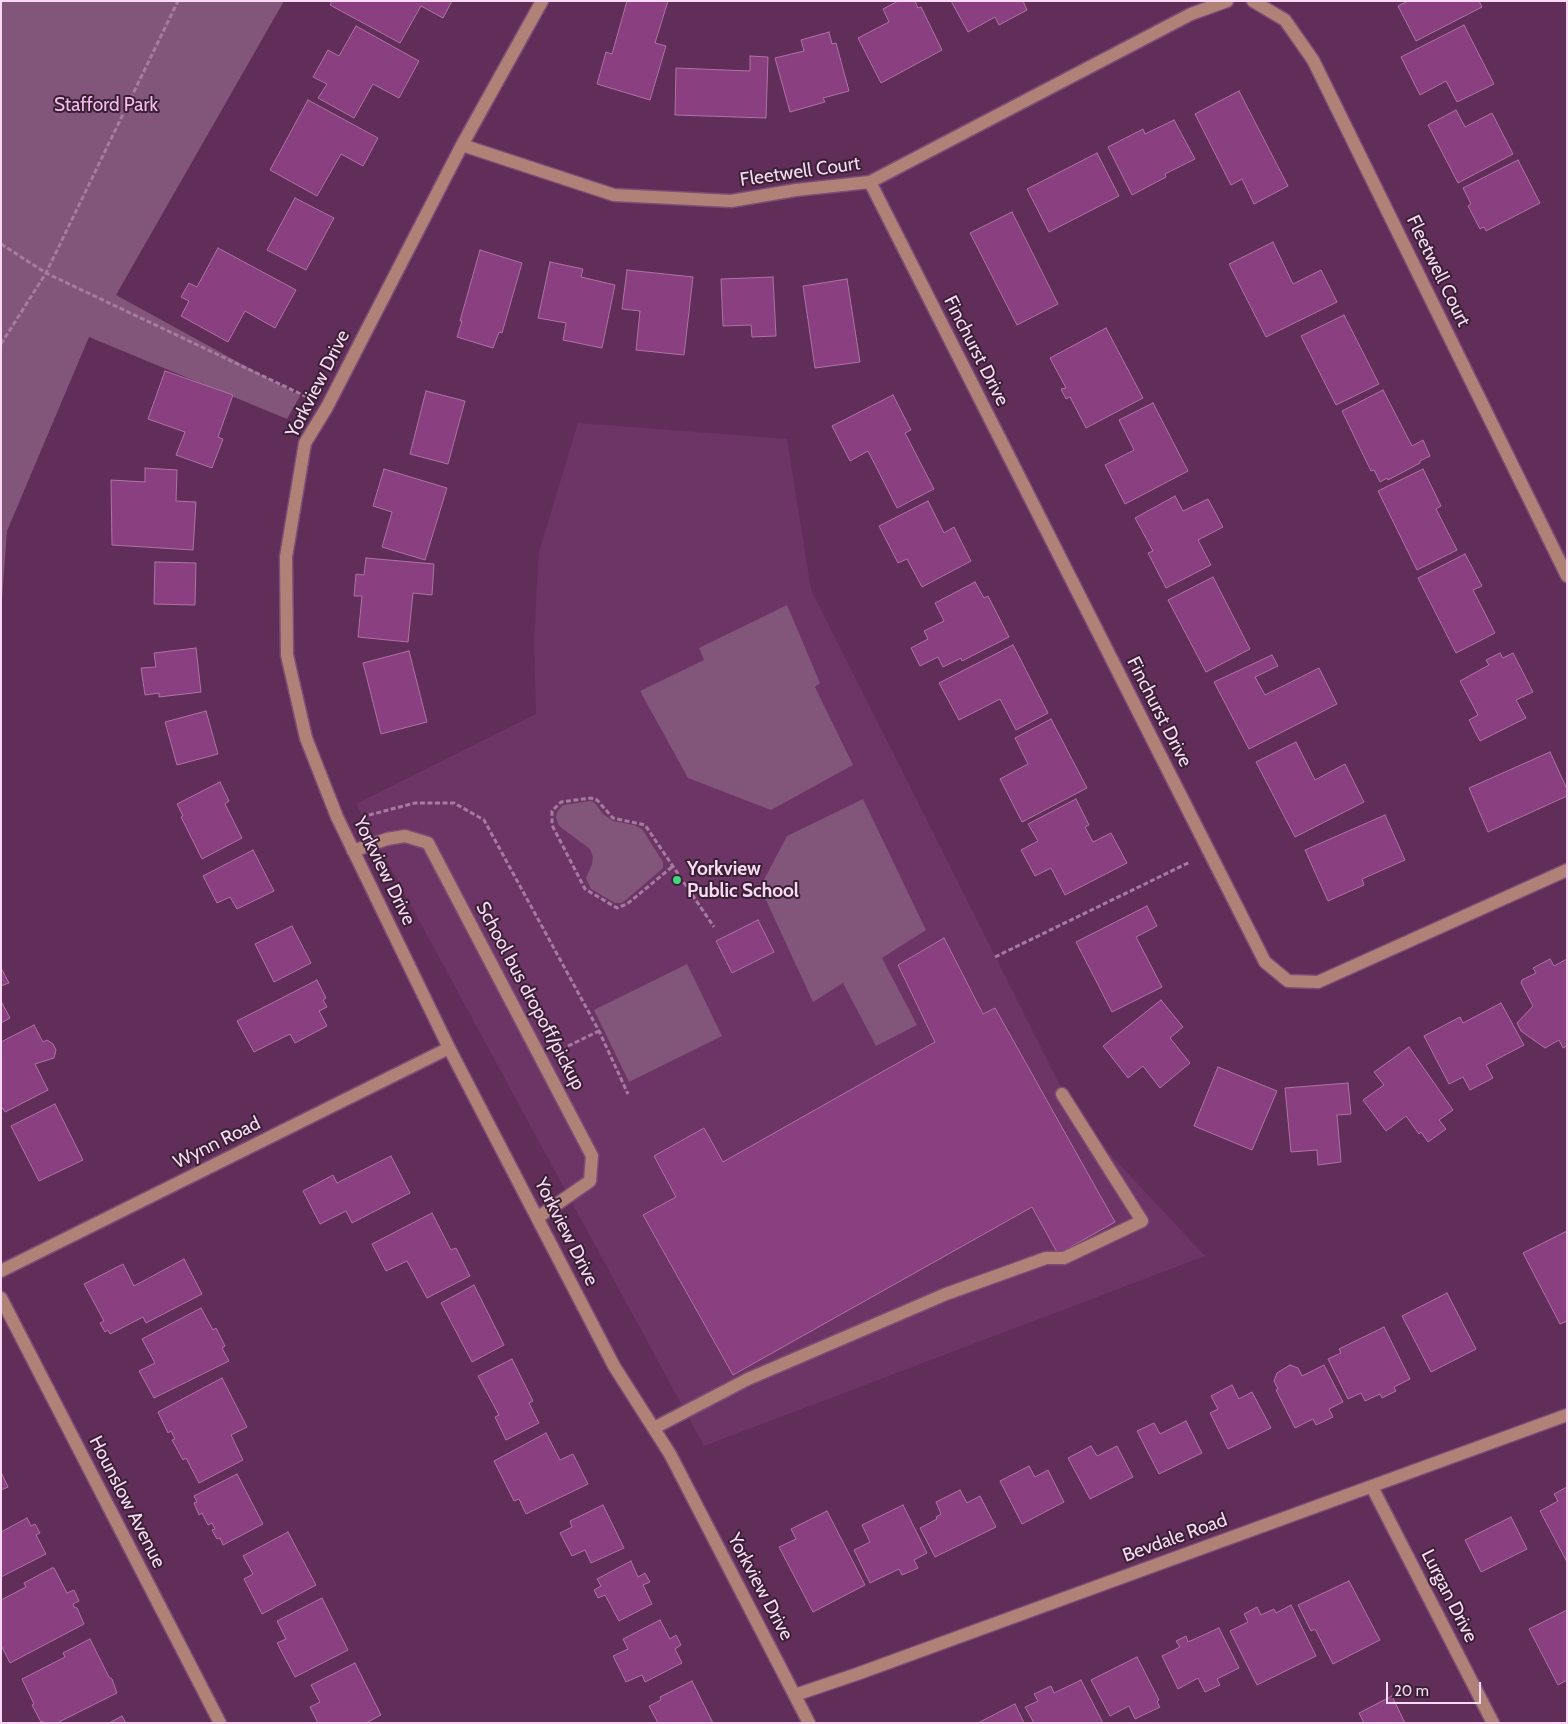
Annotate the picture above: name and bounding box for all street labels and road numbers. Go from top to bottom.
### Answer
street label: Fleetwell Court [738,152,862,192]
street label: Fleetwell Court [1401,212,1475,330]
street label: Finchurst Drive [938,292,1014,410]
street label: Yorkview Drive [281,326,355,442]
street label: Finchurst Drive [1121,653,1197,771]
street label: Yorkview Drive [348,813,420,929]
street label: School bus dropoff/pickup [471,898,589,1094]
street label: Wynn Road [170,1112,264,1174]
street label: Yorkview Drive [529,1174,603,1290]
street label: Hounslow Avenue [84,1432,170,1572]
street label: Bevdale Road [1120,1509,1230,1567]
street label: Yorkview Drive [722,1530,798,1644]
street label: Lurgan Drive [1416,1546,1482,1646]

